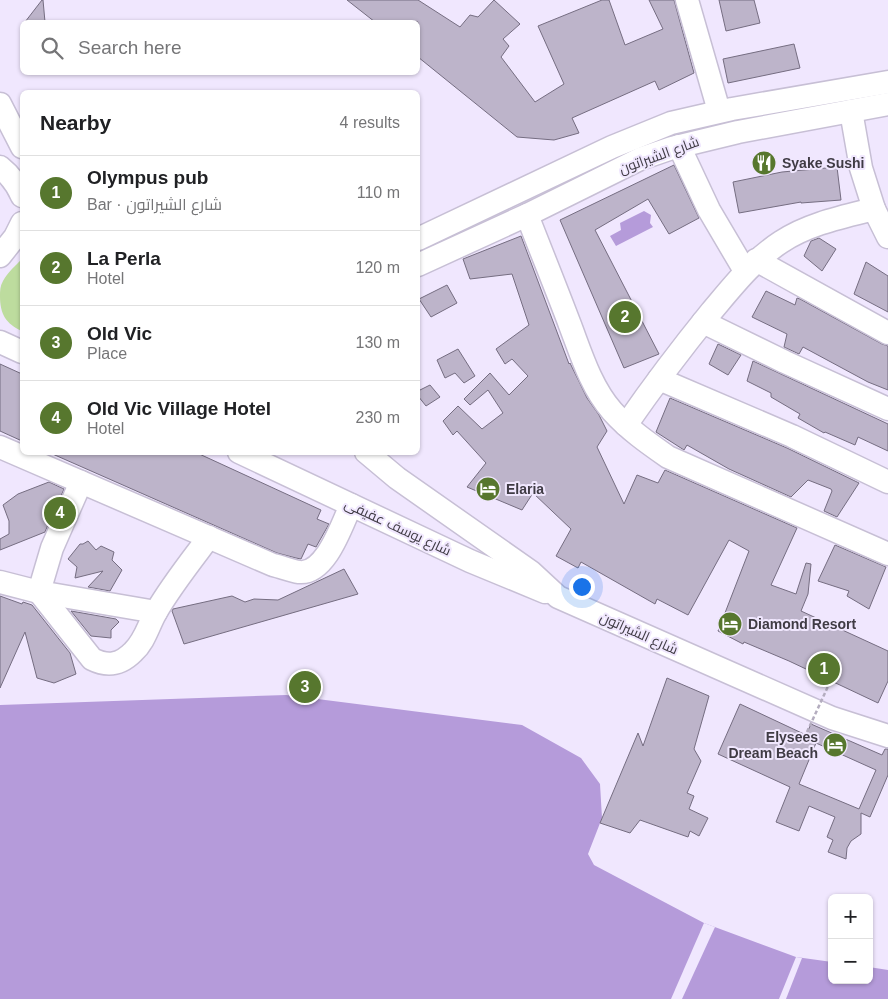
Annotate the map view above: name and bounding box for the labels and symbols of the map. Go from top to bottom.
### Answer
street label: شارع الشيراتون [617,133,702,178]
restaurant icon: Syake Sushi [751,150,777,176]
place label: Syake Sushi [782,155,865,171]
pin: 2 [609,298,641,336]
hotel icon: Elaria [475,476,501,502]
place label: Elaria [506,481,544,497]
pin: 4 [44,494,76,532]
street label: شارع يوسف عفيفى [342,495,454,560]
your location [569,574,595,600]
street label: شارع الشيراتون [597,609,681,658]
hotel icon: Diamond Resort [717,611,743,637]
place label: Diamond Resort [748,616,856,632]
pin: 1 [808,650,840,688]
pin: 3 [289,668,321,706]
place label: Elysees Dream Beach [729,729,818,761]
hotel icon: Elysees Dream Beach [822,732,848,758]

